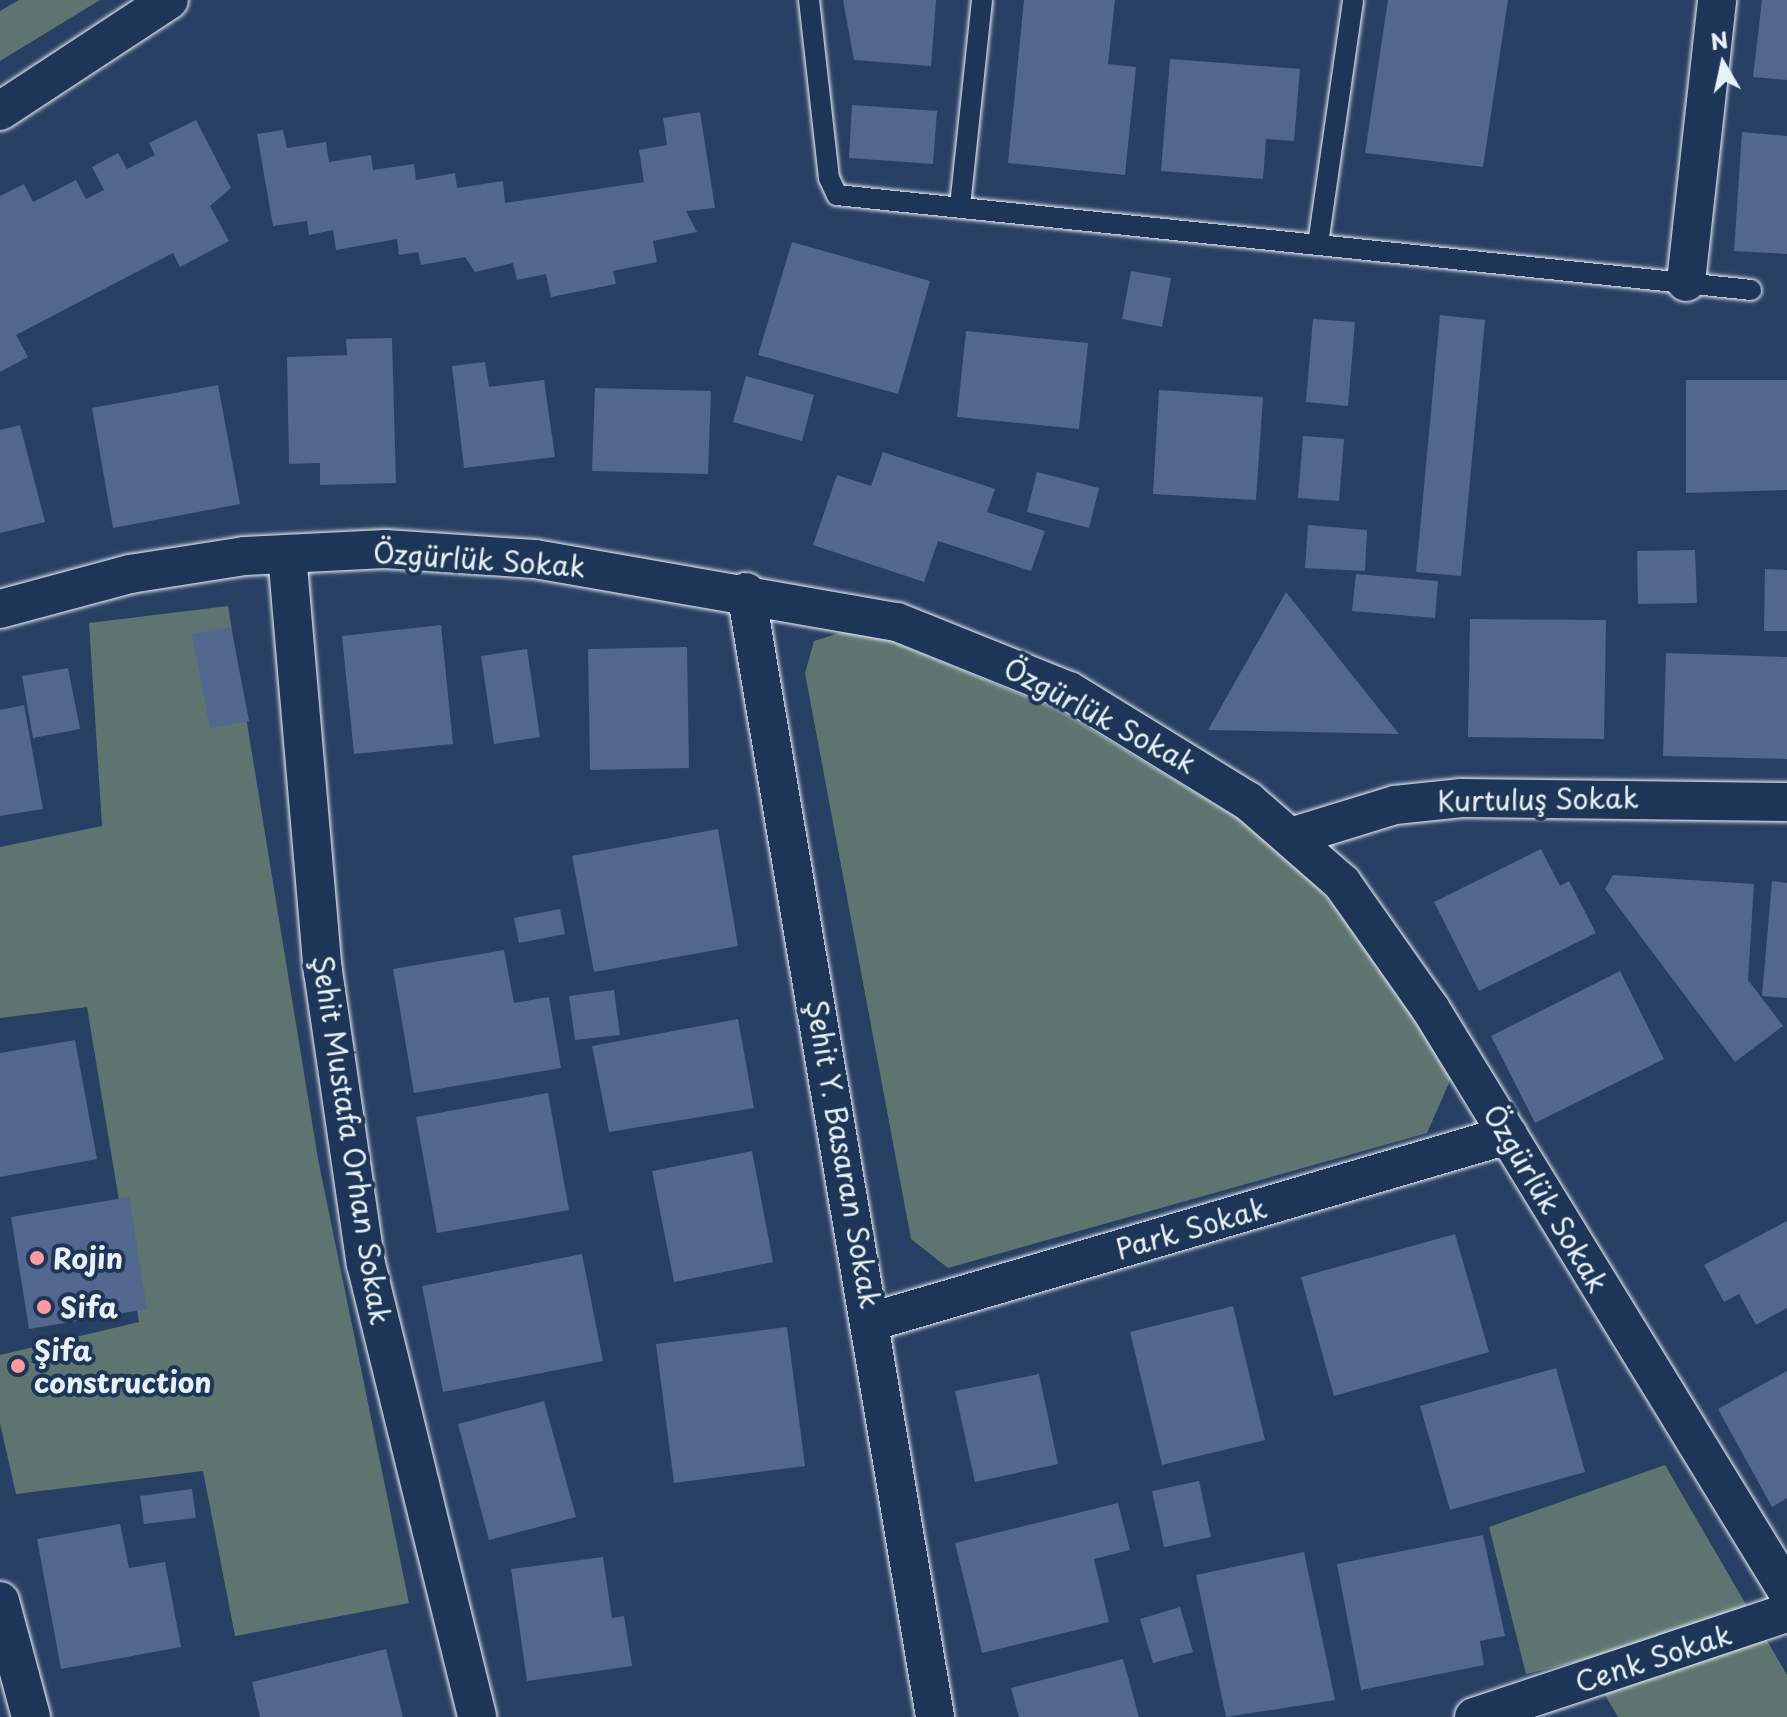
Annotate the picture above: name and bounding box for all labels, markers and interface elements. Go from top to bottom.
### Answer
text: N [1708,22,1730,57]
north arrow [1683,24,1763,104]
street label: Özgürlük Sokak [372,535,586,583]
street label: Özgürlük Sokak [998,650,1202,780]
street label: Kurtuluş Sokak [1437,780,1639,818]
street label: Şehit Mustafa Orhan Sokak [306,951,398,1329]
street label: Şehit Y. Basaran Sokak [800,996,888,1312]
street label: Özgürlük Sokak [1477,1098,1615,1298]
street label: Park Sokak [1112,1190,1270,1266]
place label: Rojin [53,1241,123,1275]
marker: Rojin [28,1249,46,1267]
place label: Sifa [60,1290,118,1324]
marker: Sifa [35,1298,53,1316]
place label: Şifa construction [34,1333,212,1399]
marker: Şifa construction [9,1357,27,1375]
street label: Cenk Sokak [1571,1617,1735,1699]

